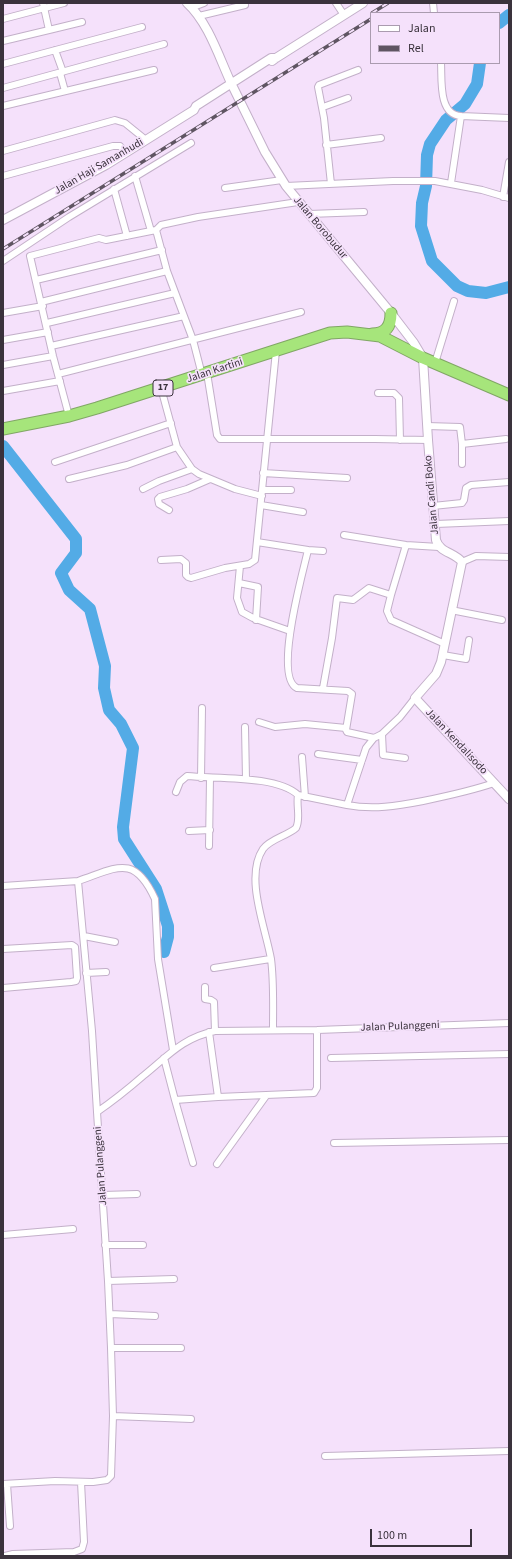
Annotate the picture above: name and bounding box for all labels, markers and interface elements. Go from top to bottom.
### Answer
legend [370,12,500,64]
text: Jalan [408,20,435,37]
text: Rel [408,40,424,57]
street label: Jalan Haji Samanhudi [52,136,146,198]
street label: Jalan Borobudur [290,194,350,262]
street label: Jalan Kartini [185,356,245,386]
road number: 17 [153,380,173,396]
street label: Jalan Candi Boko [422,455,442,535]
street label: Jalan Kendalisodo [422,706,490,778]
street label: Jalan Pulanggeni [360,1019,440,1035]
street label: Jalan Pulanggeni [92,1126,110,1206]
scale bar [372,1521,474,1547]
text: 100 m [377,1527,407,1544]

